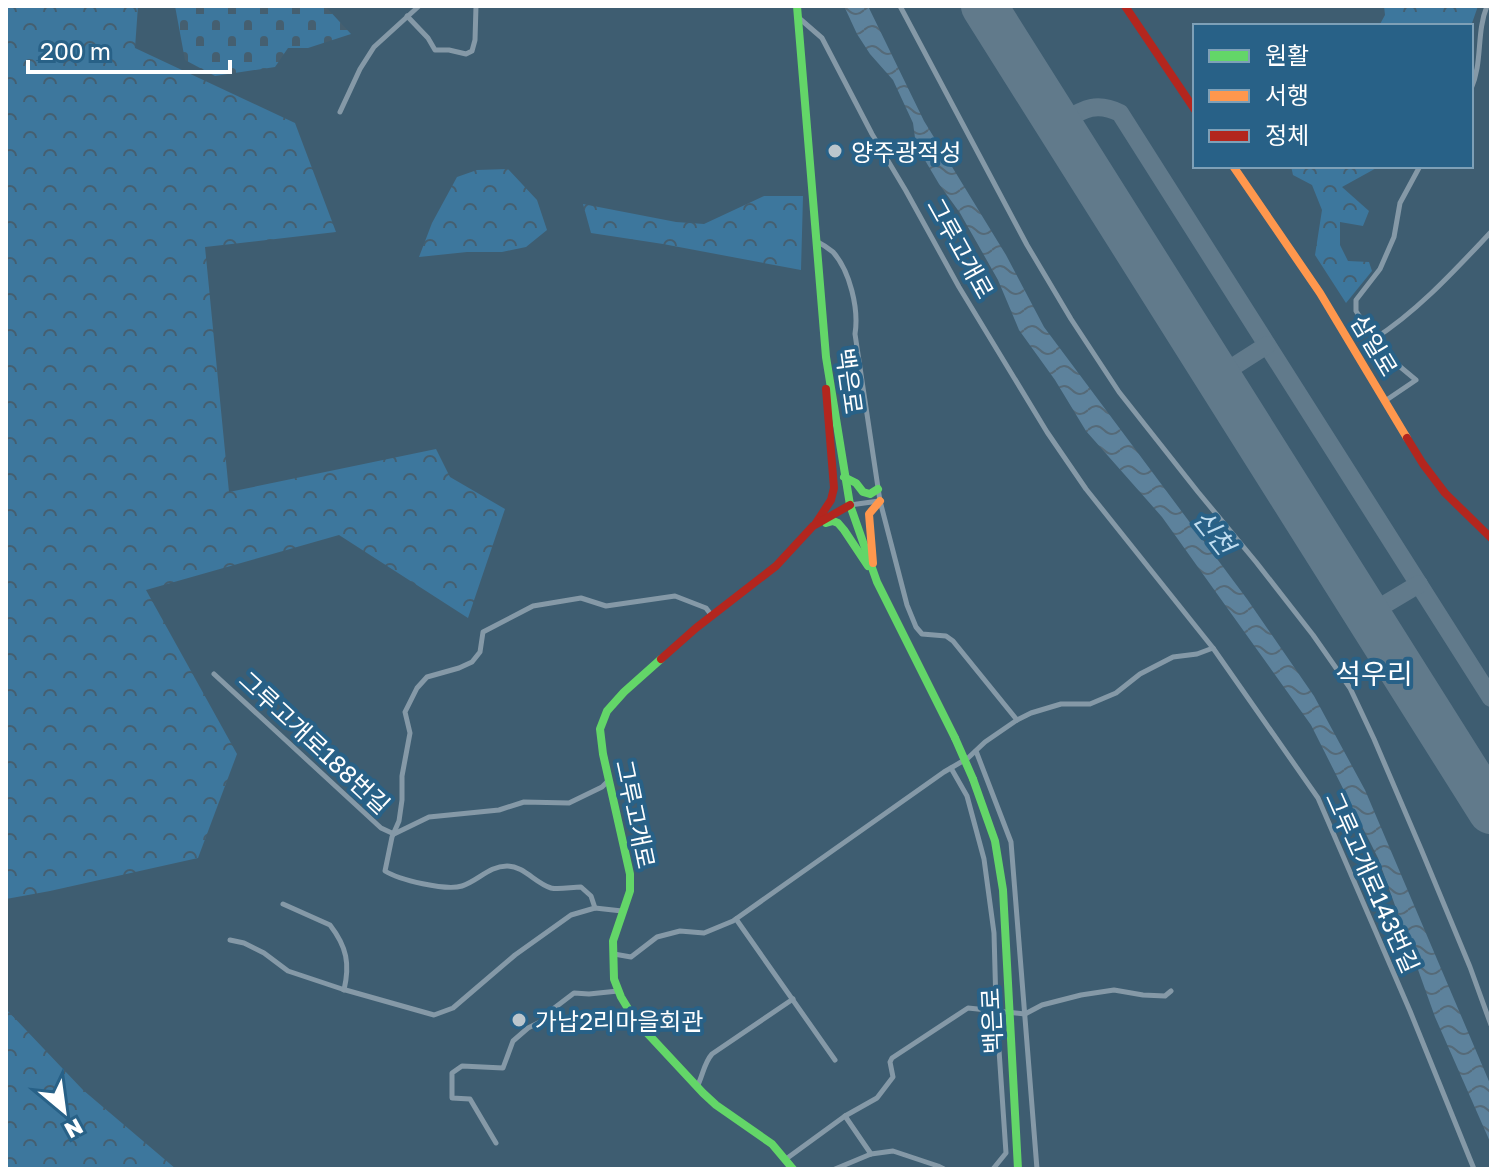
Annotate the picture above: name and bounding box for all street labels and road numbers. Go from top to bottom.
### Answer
street label: 그루고개로 [922,193,1000,303]
street label: 삼일로 [1346,309,1404,381]
street label: 백은로 [831,346,869,416]
street label: 그루고개로188번길 [234,665,396,819]
street label: 그루고개로 [610,757,662,871]
street label: 그루고개로143번길 [1320,787,1426,977]
street label: 백은로 [975,987,1007,1055]

